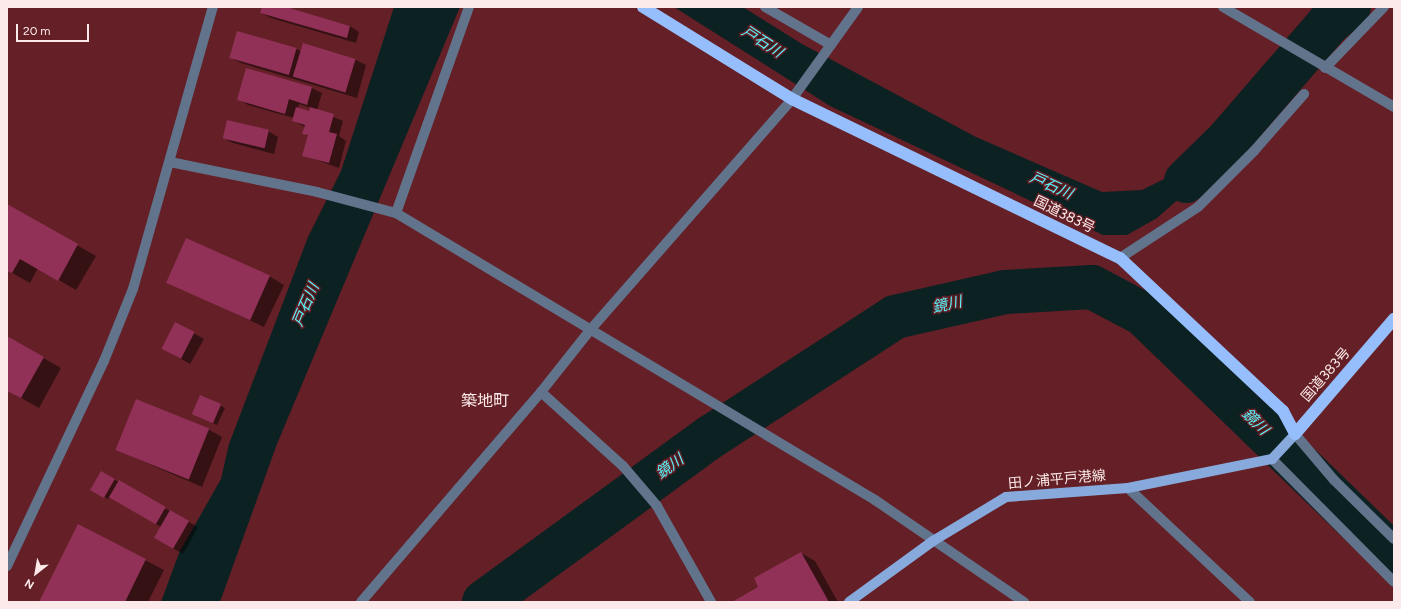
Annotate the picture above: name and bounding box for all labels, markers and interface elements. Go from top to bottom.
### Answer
scale bar [18,16,91,42]
water label: 戸石川 [738,22,786,62]
text: 20 m [23,24,51,38]
water label: 戸石川 [1027,169,1075,203]
street label: 国道383号 [1031,193,1097,237]
water label: 戸石川 [289,281,323,329]
water label: 鏡川 [930,293,964,317]
street label: 国道383号 [1298,345,1354,405]
district label: 築地町 [461,391,509,411]
water label: 鏡川 [1238,405,1272,439]
water label: 鏡川 [653,451,687,483]
street label: 田ノ浦平戸港線 [1007,467,1107,493]
north arrow [16,553,56,593]
text: N [23,576,37,591]

